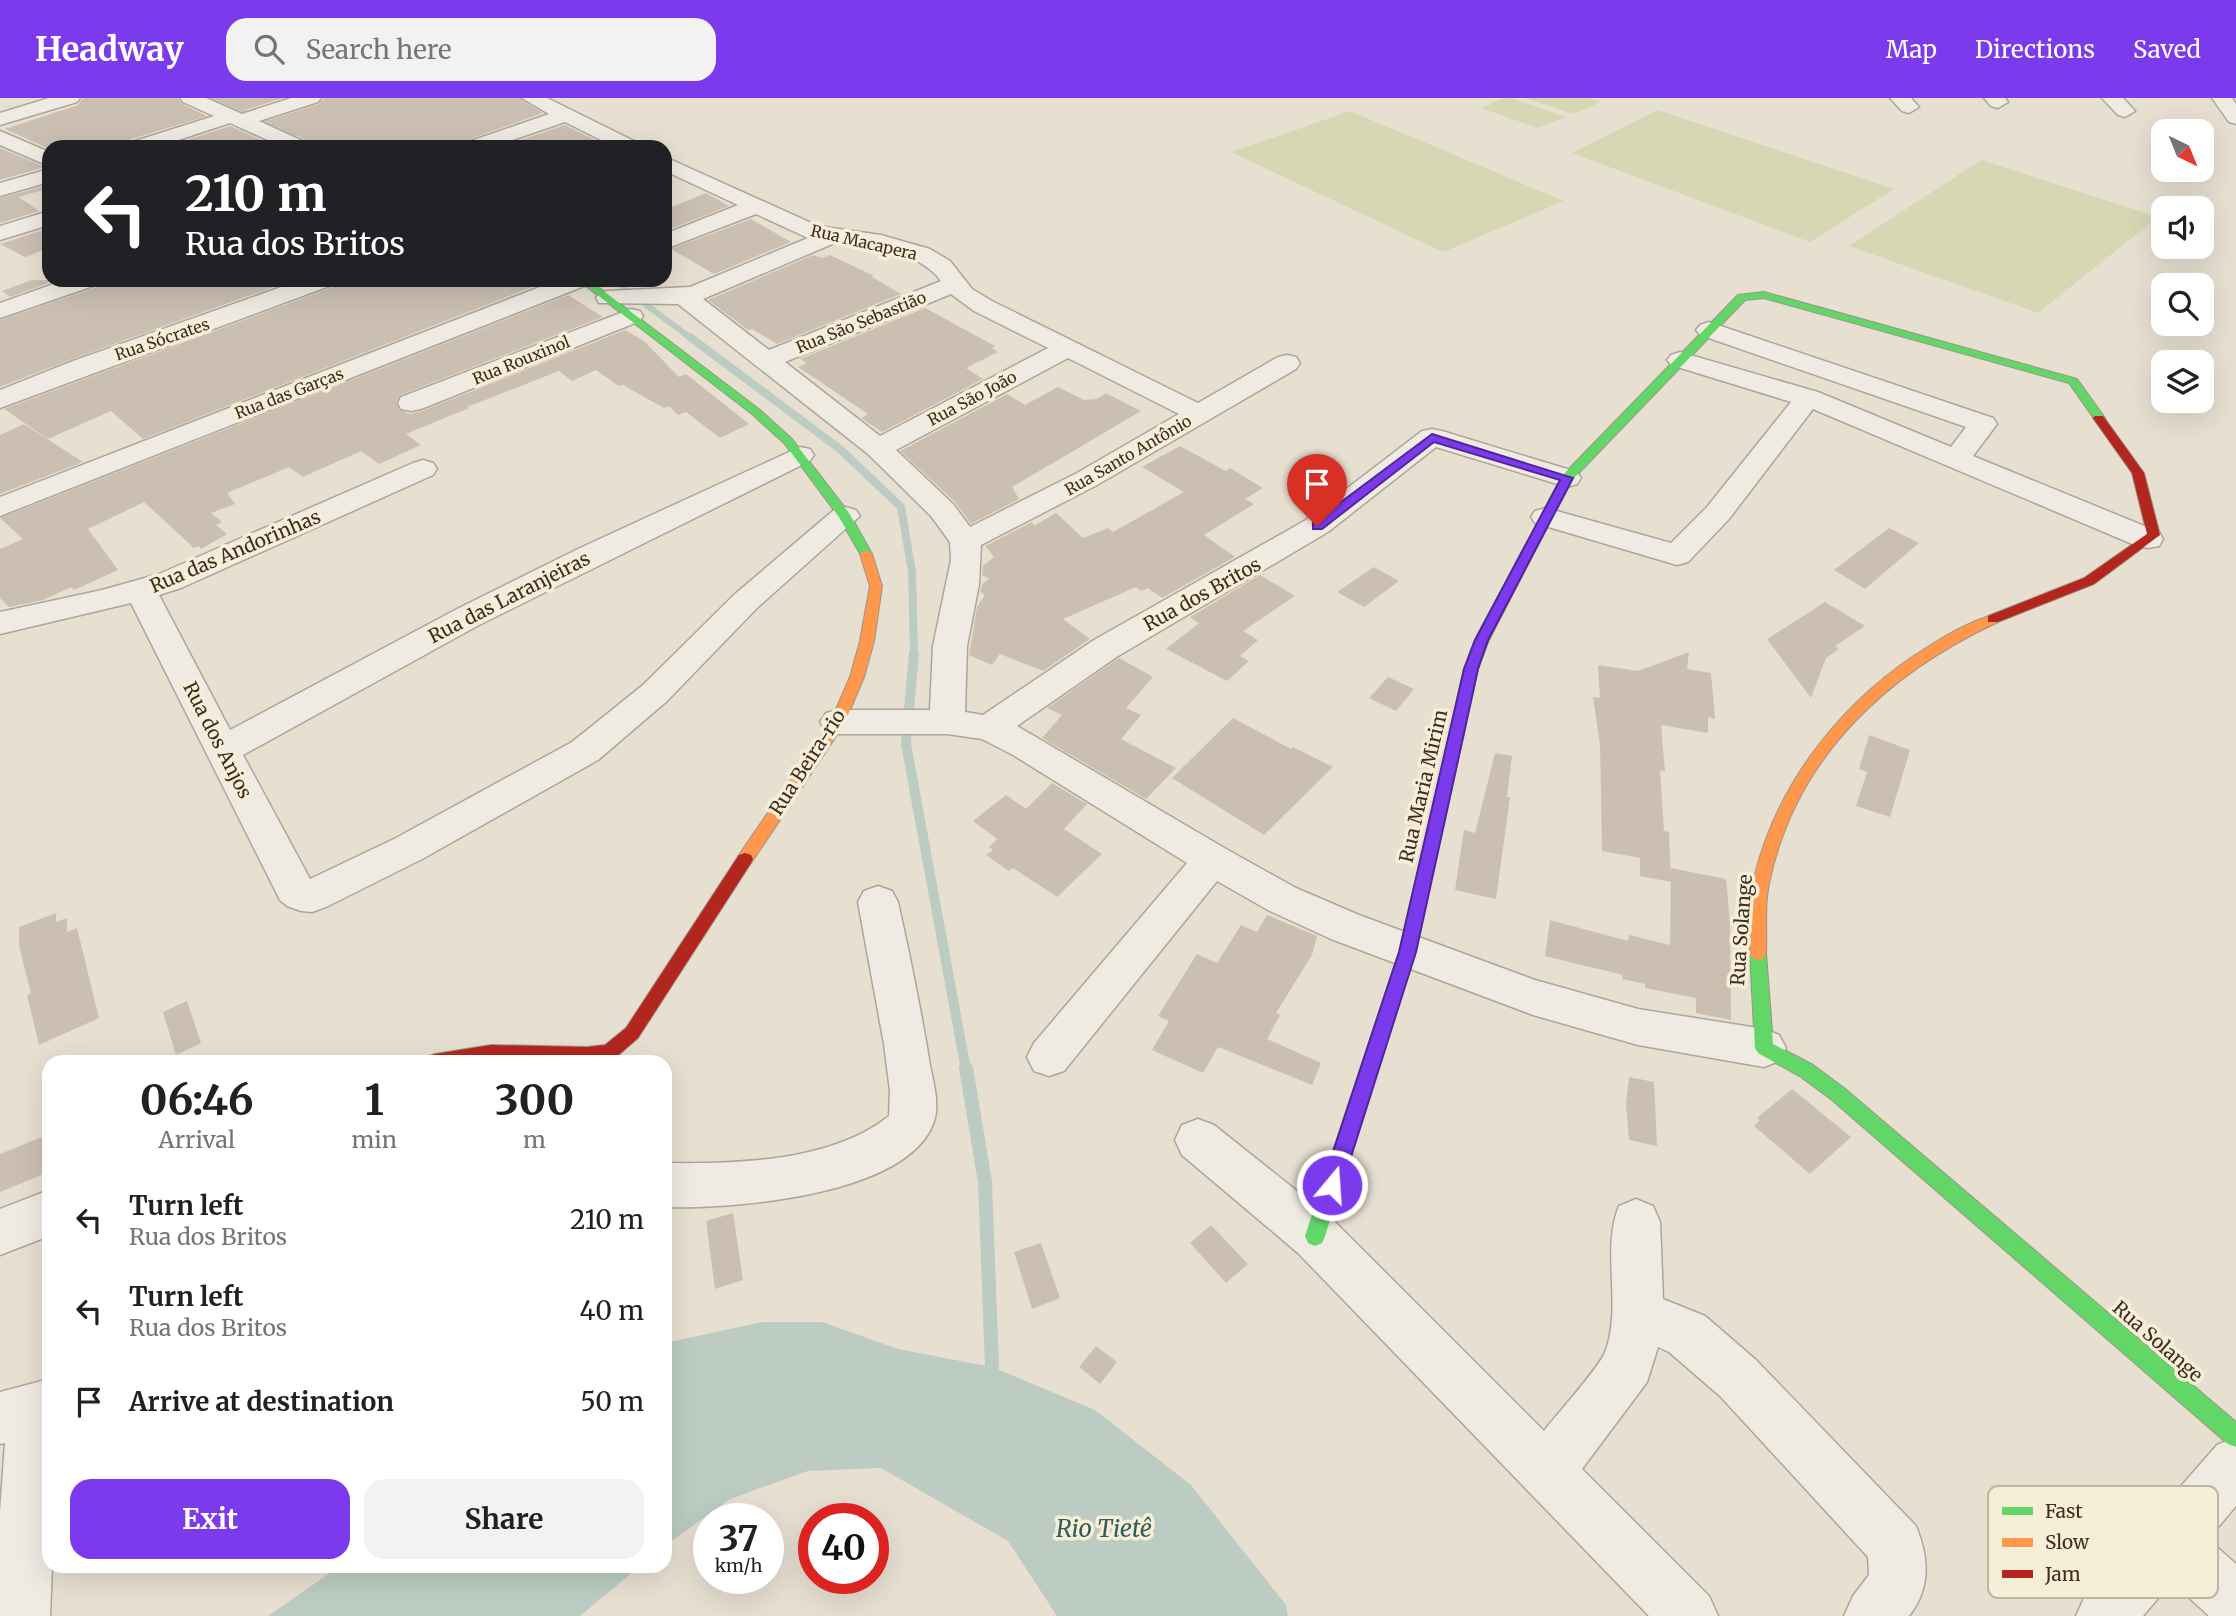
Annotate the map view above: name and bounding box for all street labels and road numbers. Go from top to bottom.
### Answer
street label: Rua Macapera [809,220,920,264]
street label: Rua São Sebastião [793,287,929,357]
street label: Rua Sócrates [112,313,212,365]
street label: Rua Rouxinol [469,331,573,389]
street label: Rua das Garças [232,363,346,423]
street label: Rua São João [924,366,1020,430]
street label: Rua Santo Antônio [1061,411,1195,499]
street label: Rua das Andorinhas [146,504,324,598]
street label: Rua das Laranjeiras [424,546,594,648]
street label: Rua dos Britos [1139,552,1265,636]
street label: Rua dos Anjos [178,678,258,802]
street label: Rua Beira-rio [764,704,850,820]
street label: Rua Maria Mirim [1394,707,1452,865]
street label: Rua Solange [1725,873,1757,987]
street label: Rua Solange [2108,1295,2208,1387]

